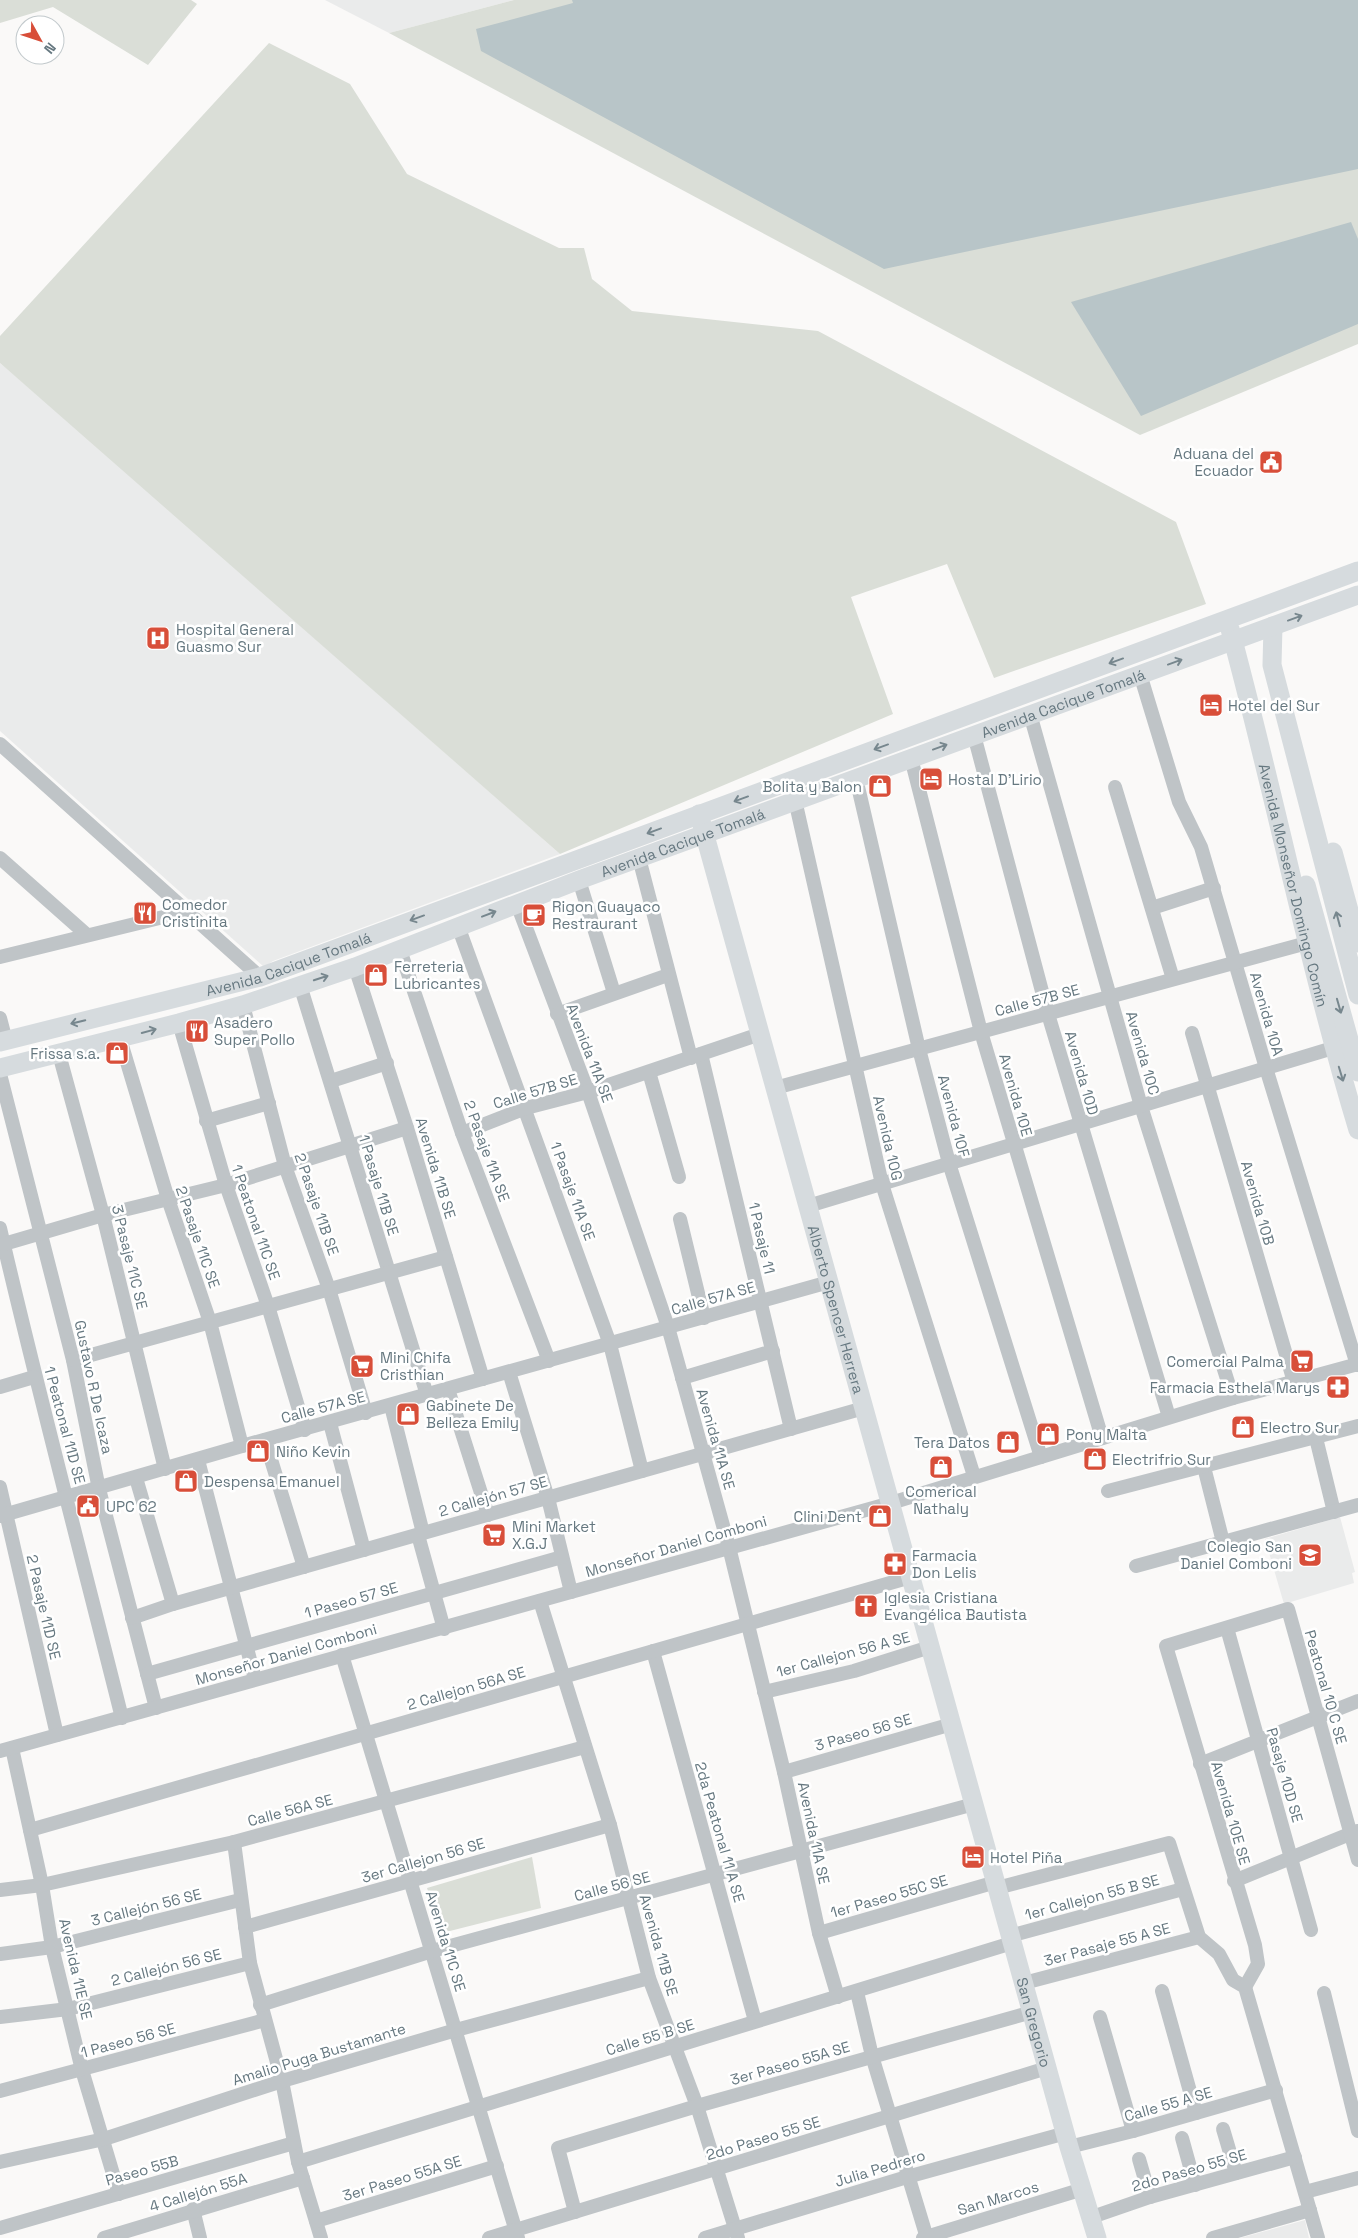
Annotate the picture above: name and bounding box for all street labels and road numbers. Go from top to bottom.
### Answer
street label: Avenida Cacique Tomalá [978,664,1148,742]
street label: Avenida Monseñor Domingo Comín [1255,762,1333,1009]
street label: Avenida Cacique Tomalá [598,803,768,881]
street label: Avenida Cacique Tomalá [204,927,374,1000]
street label: Avenida 10A [1246,970,1288,1059]
street label: Calle 57B SE [993,980,1081,1020]
street label: Avenida 11A SE [562,1001,618,1105]
street label: Avenida 10C [1122,1009,1164,1097]
street label: Avenida 10D [1061,1029,1103,1117]
street label: Avenida 10E [995,1051,1037,1139]
street label: Calle 57B SE [491,1069,579,1113]
street label: Avenida 10F [934,1073,974,1159]
street label: Avenida 10G [869,1094,907,1182]
street label: 2 Pasaje 11A SE [460,1098,514,1204]
street label: Avenida 11B SE [412,1115,460,1221]
street label: 1 Pasaje 11B SE [355,1132,403,1238]
street label: 1 Pasaje 11A SE [546,1139,600,1243]
street label: 2 Pasaje 11B SE [291,1150,343,1258]
street label: Avenida 10B [1237,1159,1279,1247]
street label: 1 Peatonal 11C SE [227,1162,285,1282]
street label: 2 Pasaje 11C SE [172,1183,224,1291]
street label: 1 Pasaje 11 [745,1200,779,1276]
street label: 3 Pasaje 11C SE [108,1203,152,1311]
street label: Alberto Spencer Herrera [804,1223,869,1396]
street label: Calle 57A SE [669,1277,757,1319]
street label: Gustavo R De Icaza [71,1318,118,1456]
street label: 1 Peatonal 11D SE [40,1364,90,1486]
street label: Avenida 11A SE [693,1386,739,1492]
street label: Calle 57A SE [279,1387,367,1427]
street label: 2 Callejón 57 SE [436,1471,550,1521]
street label: Monseñor Daniel Comboni [583,1511,769,1581]
street label: 2 Pasaje 11D SE [23,1553,65,1661]
street label: 1 Paseo 57 SE [302,1578,400,1622]
street label: Monseñor Daniel Comboni [193,1619,379,1689]
street label: 1er Callejon 56 A SE [774,1627,912,1681]
street label: Peatonal 10 C SE [1301,1628,1351,1746]
street label: 2 Callejon 56A SE [405,1662,527,1714]
street label: 3 Paseo 56 SE [812,1709,914,1755]
street label: Pasaje 10D SE [1262,1725,1308,1825]
street label: Avenida 10E SE [1207,1759,1255,1867]
street label: 2da Peatonal 11 A SE [691,1760,749,1904]
street label: Avenida 11A SE [794,1780,834,1886]
street label: Calle 56A SE [245,1790,335,1830]
street label: 3er Callejon 56 SE [359,1833,487,1887]
street label: Calle 56 SE [572,1867,652,1905]
street label: 1er Paseo 55C SE [828,1870,950,1922]
street label: 1er Callejon 55 B SE [1023,1870,1161,1924]
street label: 3 Callejón 56 SE [89,1884,203,1930]
street label: Avenida 11C SE [422,1888,470,1994]
street label: Avenida 11B SE [635,1892,683,1998]
street label: Avenida 11E SE [55,1917,97,2021]
street label: 3er Pasaje 55 A SE [1042,1918,1172,1970]
street label: 2 Callejón 56 SE [109,1944,223,1990]
street label: San Gregorio [1013,1975,1056,2069]
street label: Calle 55 B SE [603,2015,697,2059]
street label: 1 Paseo 56 SE [79,2018,177,2062]
street label: Amalio Puga Bustamante [230,2019,408,2089]
street label: 3er Paseo 55A SE [728,2037,852,2089]
street label: Calle 55 A SE [1122,2082,1214,2126]
street label: 2do Paseo 55 SE [704,2112,822,2164]
street label: Julia Pedrero [832,2145,928,2191]
street label: 2do Paseo 55 SE [1129,2145,1249,2195]
street label: Paseo 55B [103,2150,181,2189]
street label: 3er Paseo 55A SE [340,2151,464,2205]
street label: 4 Callejón 55A [147,2168,250,2216]
street label: San Marcos [955,2177,1041,2219]

